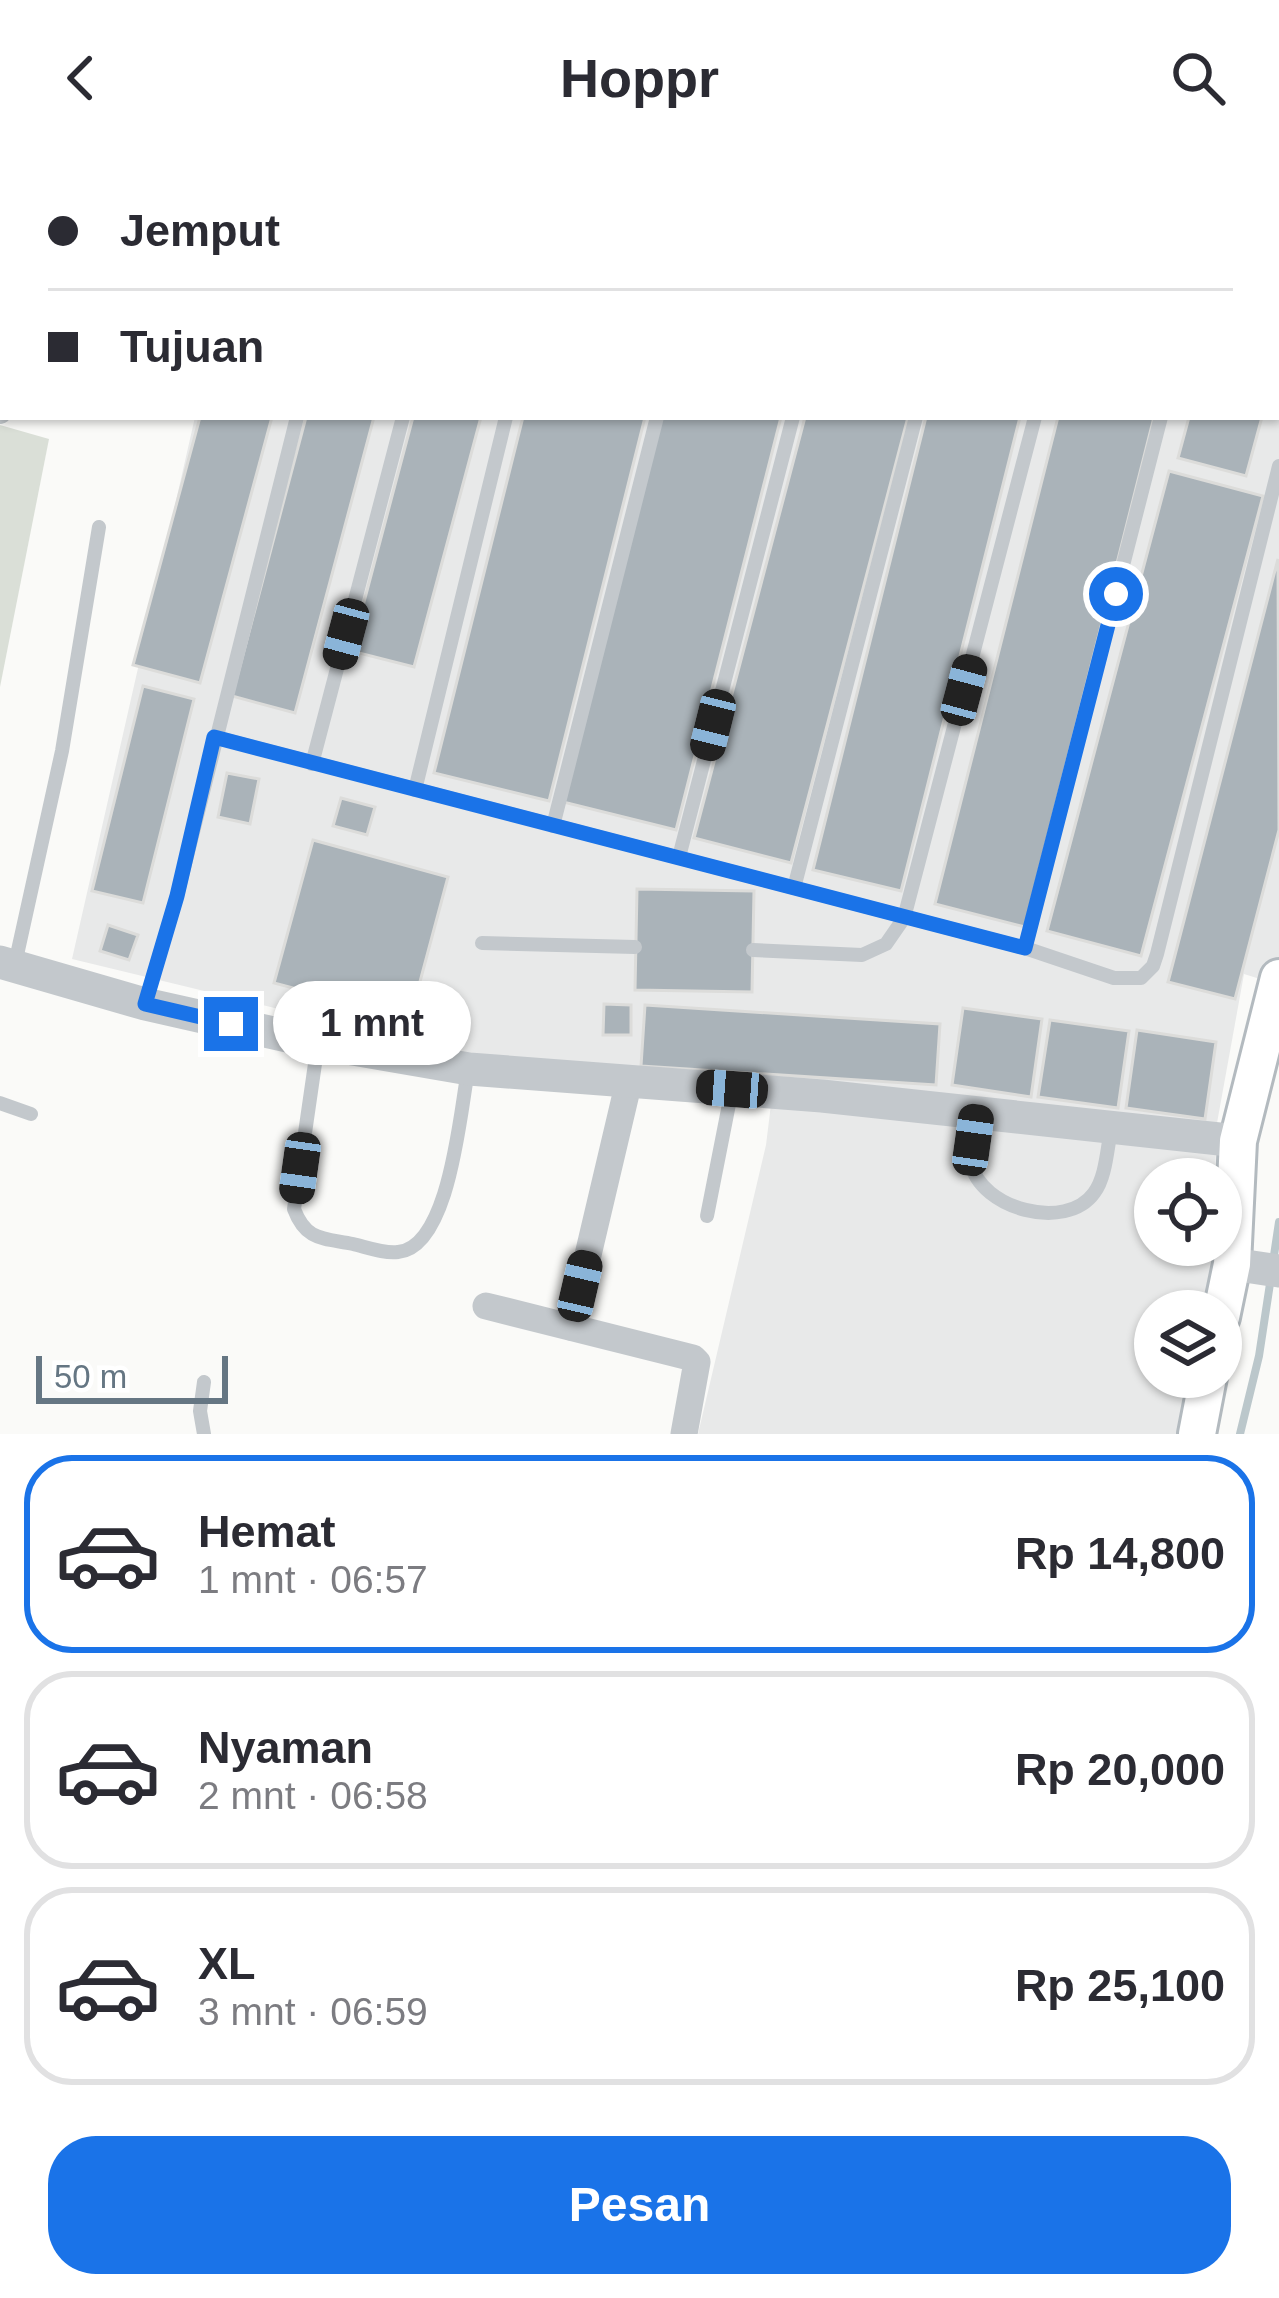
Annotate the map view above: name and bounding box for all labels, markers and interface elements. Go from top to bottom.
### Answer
icon: back [48,45,114,111]
icon: search [1165,45,1231,111]
text: Hoppr [560,48,719,108]
text: Jemput [120,205,280,256]
text: Tujuan [120,321,264,372]
route start [1089,567,1143,621]
car [319,595,373,673]
car [937,651,991,729]
car [687,686,739,764]
callout: 1 mnt [273,982,471,1066]
route end [204,997,258,1051]
text: 1 mnt [320,1001,424,1044]
car [695,1069,769,1109]
car [950,1102,996,1178]
car [277,1130,323,1206]
map controls [1134,1158,1242,1398]
button: locate [1134,1158,1242,1266]
car [554,1247,606,1325]
button: layers [1134,1290,1242,1398]
scale bar [36,1350,228,1403]
text: 50 m [54,1358,127,1395]
icon: car [54,1500,162,1608]
text: Hemat [198,1506,336,1557]
text: Rp 14,800 [1015,1528,1225,1579]
text: 1 mnt · 06:57 [198,1558,428,1601]
icon: car [54,1716,162,1824]
text: Nyaman [198,1722,373,1773]
text: Rp 20,000 [1015,1744,1225,1795]
text: 2 mnt · 06:58 [198,1774,428,1817]
icon: car [54,1932,162,2040]
text: XL [198,1938,256,1989]
text: Rp 25,100 [1015,1960,1225,2011]
text: 3 mnt · 06:59 [198,1990,428,2033]
button: Pesan [48,2136,1231,2274]

